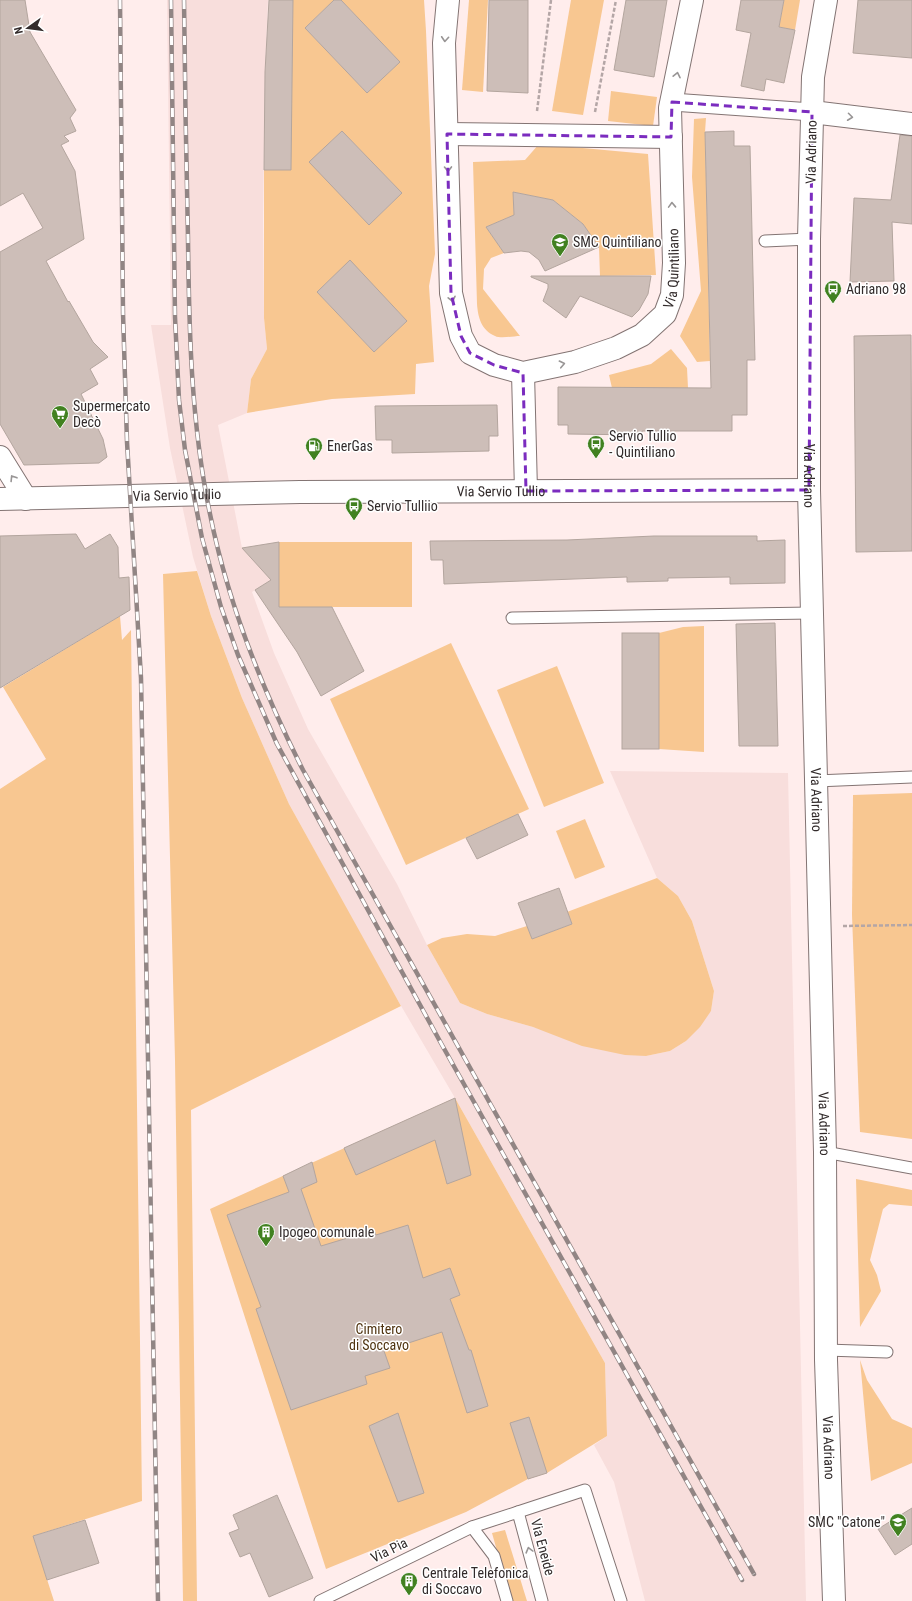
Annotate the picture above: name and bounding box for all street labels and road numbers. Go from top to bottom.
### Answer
street label: Via Adriano [802,120,820,184]
street label: Via Quintiliano [660,228,682,311]
street label: Via Adriano [801,444,817,508]
street label: Via Servio Tullio [457,483,545,499]
street label: Via Servio Tullio [133,486,221,504]
street label: Via Adriano [808,768,825,832]
street label: Via Adriano [816,1091,833,1156]
street label: Via Adriano [820,1415,838,1480]
street label: Via Eneide [528,1517,558,1578]
street label: Via Pia [368,1534,410,1566]

